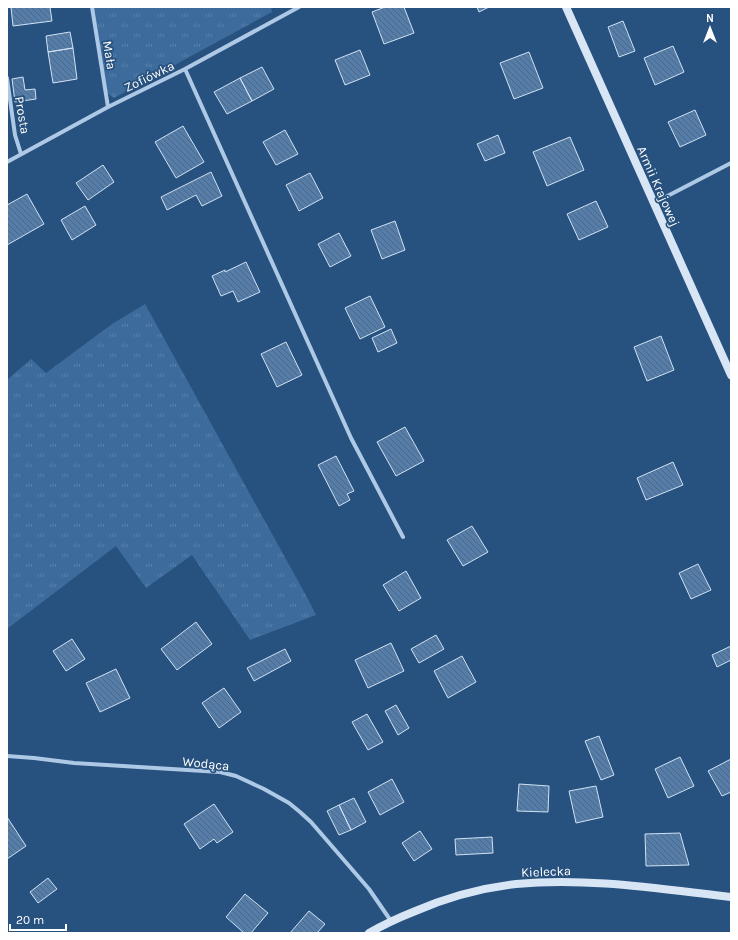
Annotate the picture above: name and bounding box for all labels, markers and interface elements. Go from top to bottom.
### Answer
north arrow [690,8,730,48]
text: N [706,12,714,25]
street label: Mała [100,40,119,71]
street label: Zofiówka [122,58,177,95]
street label: Prosta [12,95,33,135]
street label: Armii Krajowej [634,144,683,229]
street label: Wodąca [182,754,230,773]
street label: Kielecka [521,863,571,880]
scale bar [10,906,66,932]
text: 20 m [16,913,44,927]

